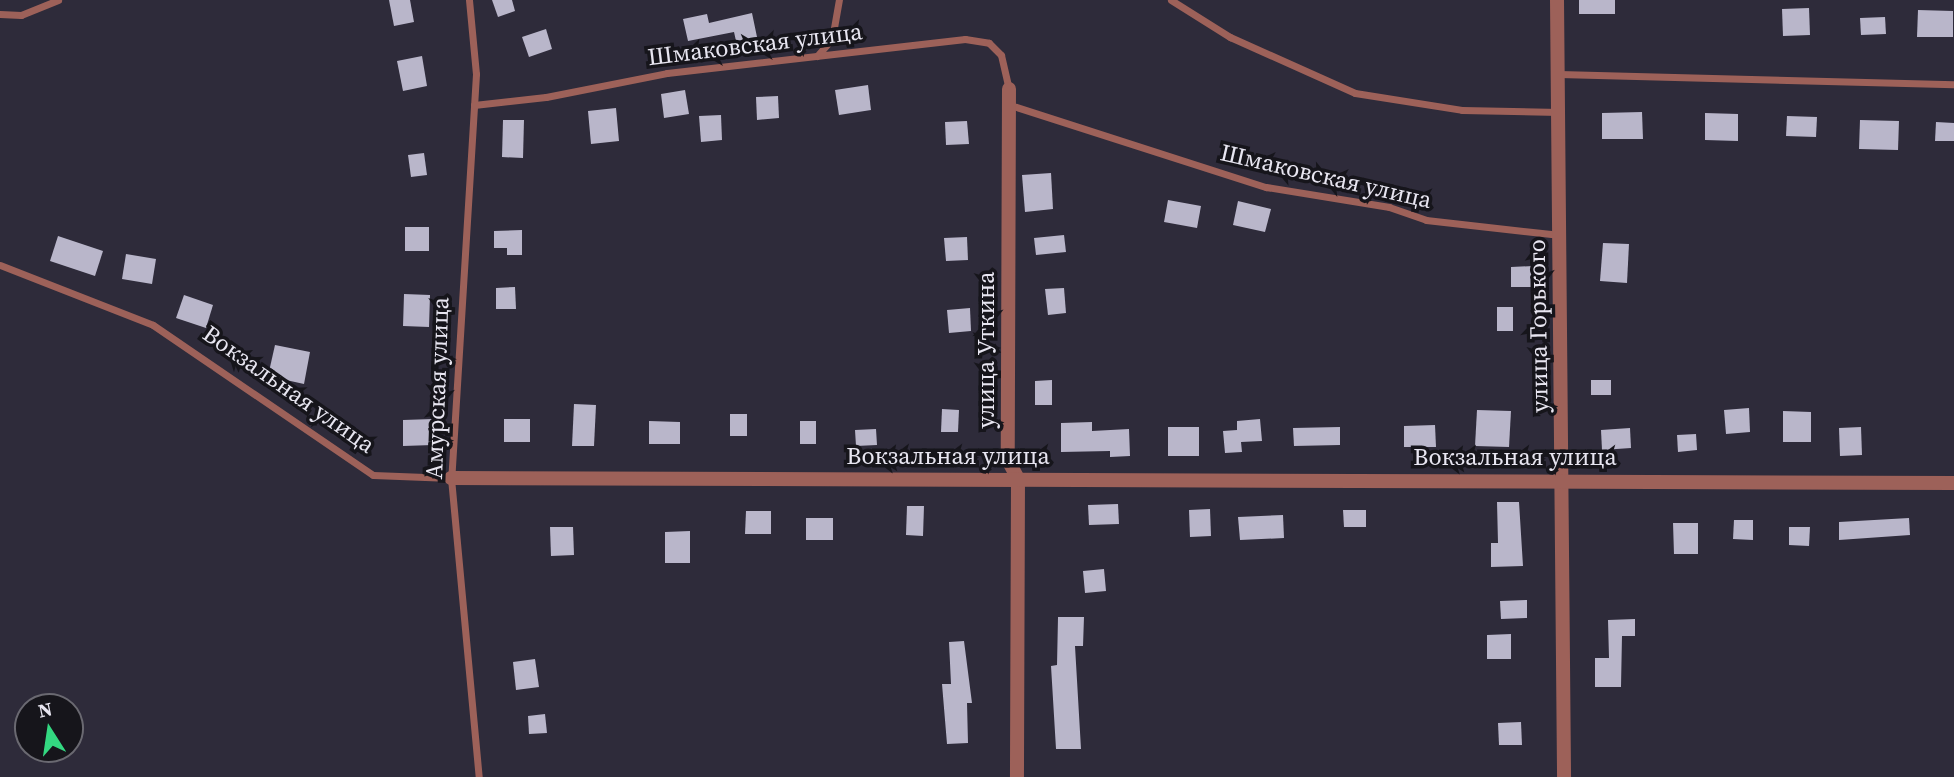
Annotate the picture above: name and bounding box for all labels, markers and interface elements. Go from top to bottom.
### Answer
street label: Шмаковская улица [646,17,864,71]
street label: Шмаковская улица [1217,138,1435,214]
street label: улица Горького [1522,239,1554,413]
street label: улица Уткина [972,272,1000,428]
street label: Амурская улица [419,296,455,480]
street label: Вокзальная улица [197,319,381,459]
street label: Вокзальная улица [846,442,1050,470]
street label: Вокзальная улица [1413,443,1617,471]
north arrow [14,693,84,763]
text: N [36,695,55,724]

